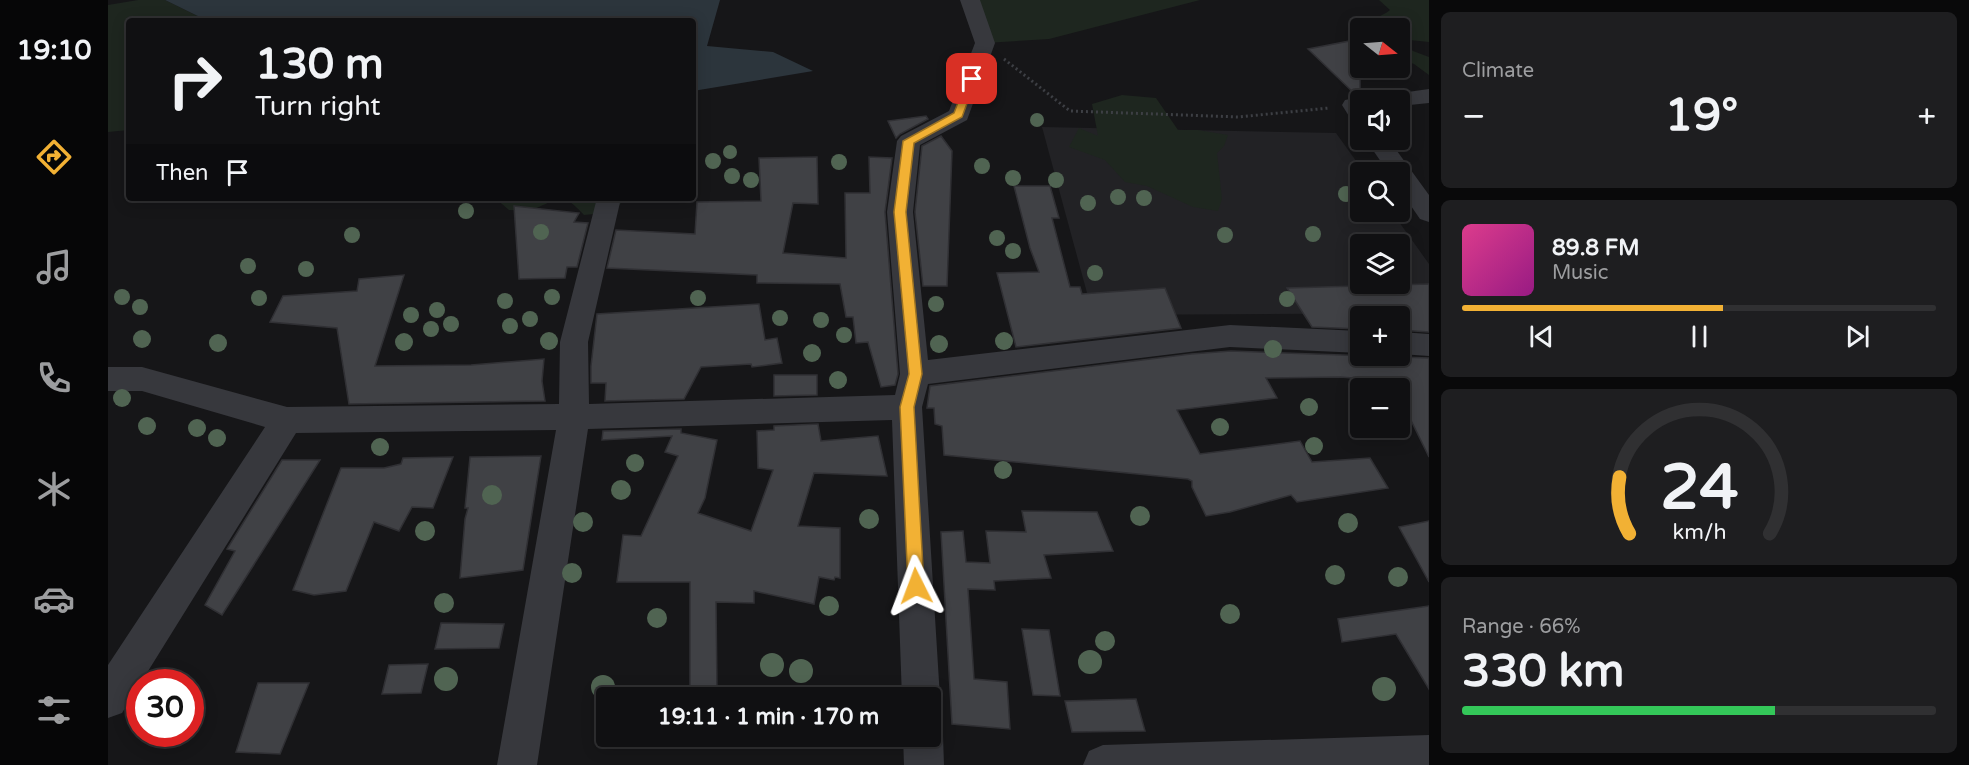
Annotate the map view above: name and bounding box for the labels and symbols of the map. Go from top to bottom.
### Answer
north arrow [1350,18,1410,78]
pin [946,53,997,104]
position arrow [884,554,948,618]
speed limit sign: 30 [126,669,204,747]

